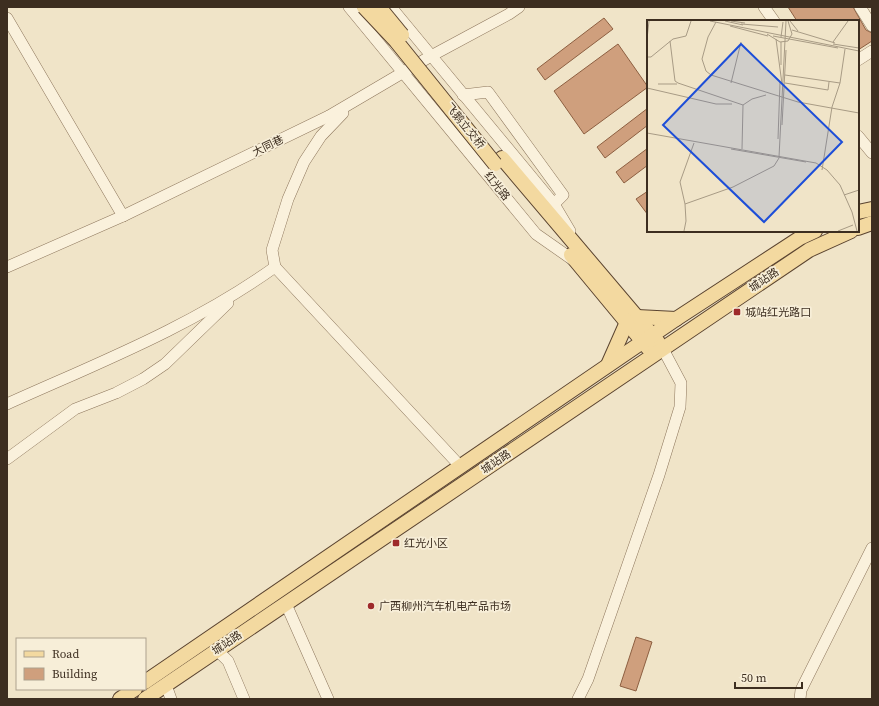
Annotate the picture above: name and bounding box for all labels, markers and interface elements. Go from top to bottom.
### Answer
inset map [647,20,859,232]
street label: 飞鹅立交桥 [442,100,488,152]
street label: 大同巷 [250,132,286,160]
street label: 红光路 [481,168,513,204]
street label: 城站路 [746,265,782,295]
place label: 城站红光路口 [745,305,811,320]
marker: 城站红光路口 [732,307,742,317]
street label: 城站路 [478,447,514,477]
place label: 红光小区 [404,536,448,551]
marker: 红光小区 [391,538,401,548]
place label: 广西柳州汽车机电产品市场 [379,599,511,614]
marker: 广西柳州汽车机电产品市场 [366,601,376,611]
street label: 城站路 [209,628,245,658]
legend [16,638,146,690]
text: Road [52,646,79,662]
scale bar [735,664,802,690]
text: Building [52,666,97,682]
text: 50 m [741,670,767,686]

